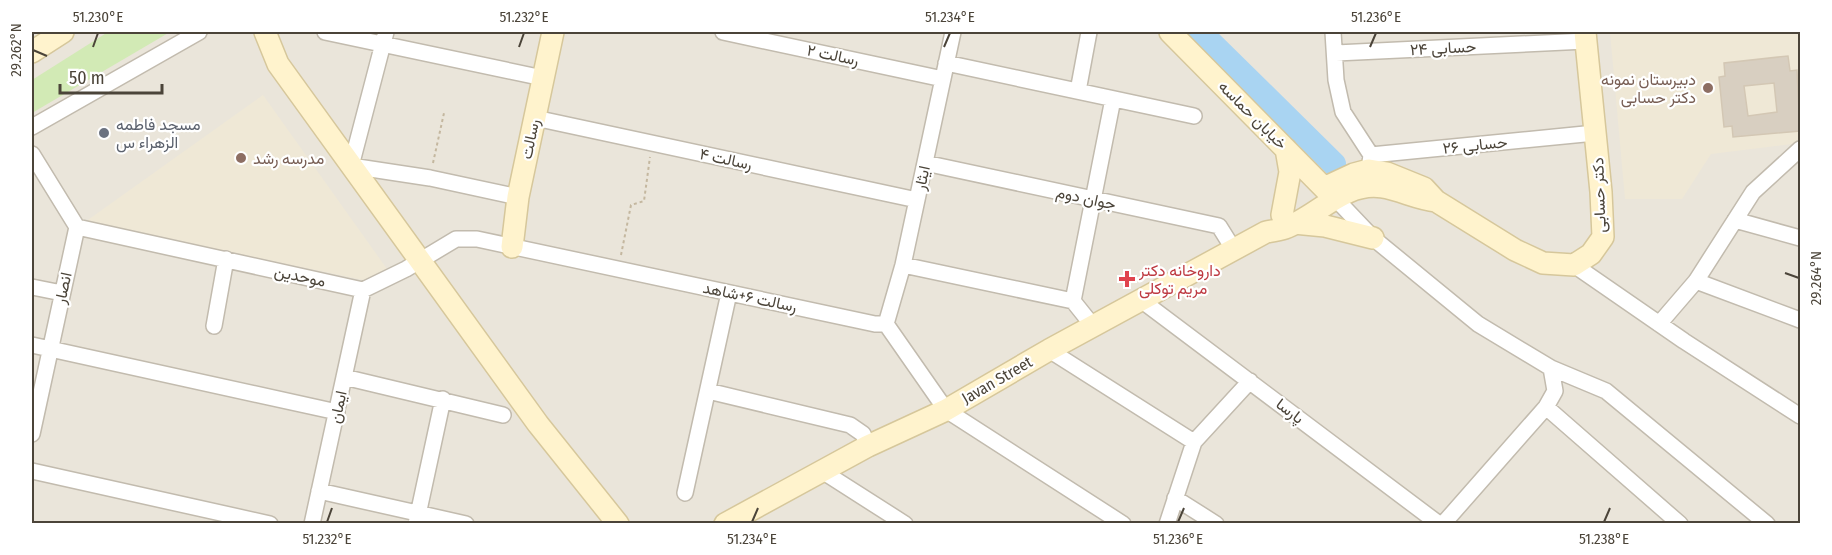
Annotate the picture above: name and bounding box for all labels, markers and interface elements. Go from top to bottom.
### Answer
text: 51.230°E [73,8,123,26]
text: 51.232°E [499,8,549,26]
text: 51.234°E [925,8,975,26]
text: 51.236°E [1351,8,1401,26]
text: 29.262°N [7,23,25,77]
street label: حسابی ۲۴ [1409,37,1477,60]
street label: رسالت ۲ [805,40,861,71]
scale bar [60,57,162,95]
text: 50 m [69,67,105,89]
place label: دبیرستان نمونه دکتر حسابی [1601,70,1696,108]
street label: خیابان حماسه [1215,77,1291,153]
marker: دبیرستان نمونه دکتر حسابی [1701,81,1715,95]
place label: مسجد فاطمه الزهراء س [116,115,201,153]
street label: رسالت [516,117,544,161]
marker: مسجد فاطمه الزهراء س [97,126,111,140]
street label: حسابی ۲۶ [1442,132,1509,159]
street label: رسالت ۴ [698,144,754,175]
place label: مدرسه رشد [253,149,324,169]
marker: مدرسه رشد [234,151,248,165]
street label: دکتر حسابی [1588,157,1611,233]
street label: ایثار [910,164,935,193]
street label: جوان دوم [1054,182,1118,215]
text: 29.264°N [1807,251,1825,305]
street label: موحدین [272,261,327,292]
place label: داروخانه دکتر مریم توکلی [1138,261,1221,299]
street label: انصار [50,271,77,307]
marker: داروخانه دکتر مریم توکلی [1120,272,1134,286]
street label: رسالت ۶+شاهد [701,278,799,317]
street label: Javan Street [958,352,1036,408]
street label: ایمان [325,389,351,425]
street label: پارسا [1271,394,1308,429]
text: 51.232°E [302,530,352,548]
text: 51.234°E [727,530,777,548]
text: 51.236°E [1153,530,1203,548]
text: 51.238°E [1579,530,1629,548]

